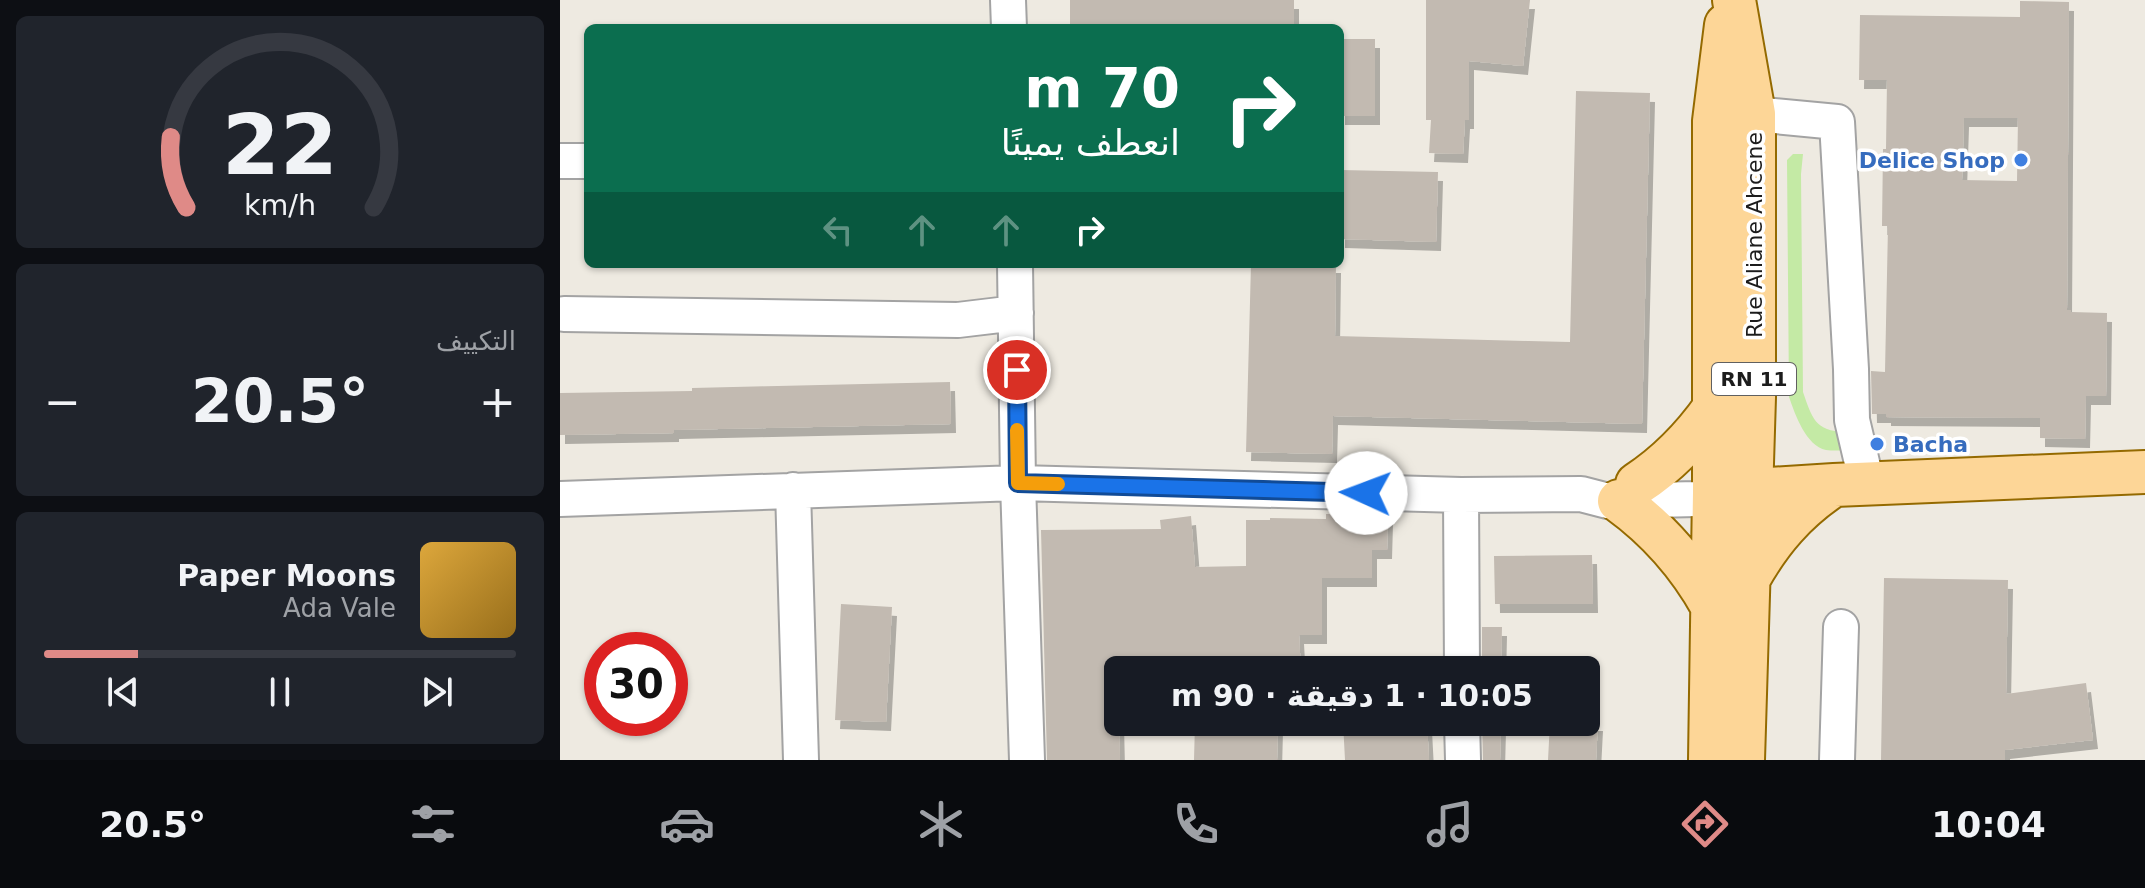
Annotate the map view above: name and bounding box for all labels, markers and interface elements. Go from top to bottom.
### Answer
text: 70 m [1024,55,1180,120]
icon: right [1208,56,1312,160]
text: 22 [222,97,338,194]
text: انعطف يمينًا [1001,122,1180,163]
street label: Rue Aliane Ahcene [1742,132,1767,338]
place label: Delice Shop [1859,148,2005,173]
marker: Delice Shop [2012,151,2030,169]
text: km/h [244,188,316,222]
icon: left [816,208,860,252]
icon: ahead [900,208,944,252]
icon: ahead [984,208,1028,252]
icon: right [1068,208,1112,252]
text: التكييف [436,326,516,356]
pin [983,336,1051,404]
icon: arrive [995,348,1039,392]
road number: RN 11 [1712,363,1796,395]
text: 20.5° [191,366,369,436]
text: − [44,376,81,427]
text: + [479,376,516,427]
place label: Bacha [1893,432,1968,457]
marker: Bacha [1868,435,1886,453]
position arrow [1324,451,1408,535]
text: Paper Moons [177,558,396,593]
text: Ada Vale [283,593,396,623]
speed limit sign: 30 [584,632,688,736]
icon: previous [101,670,145,714]
icon: pause [258,670,302,714]
icon: next [415,670,459,714]
text: 10:05 · 1 دقيقة · 90 m [1171,678,1533,713]
icon: filters [405,796,461,852]
icon: car [659,796,715,852]
icon: climate [913,796,969,852]
icon: phone [1168,796,1224,852]
icon: music [1422,796,1478,852]
icon: directions [1677,796,1733,852]
text: 20.5° [99,804,206,845]
text: 10:04 [1931,804,2046,845]

